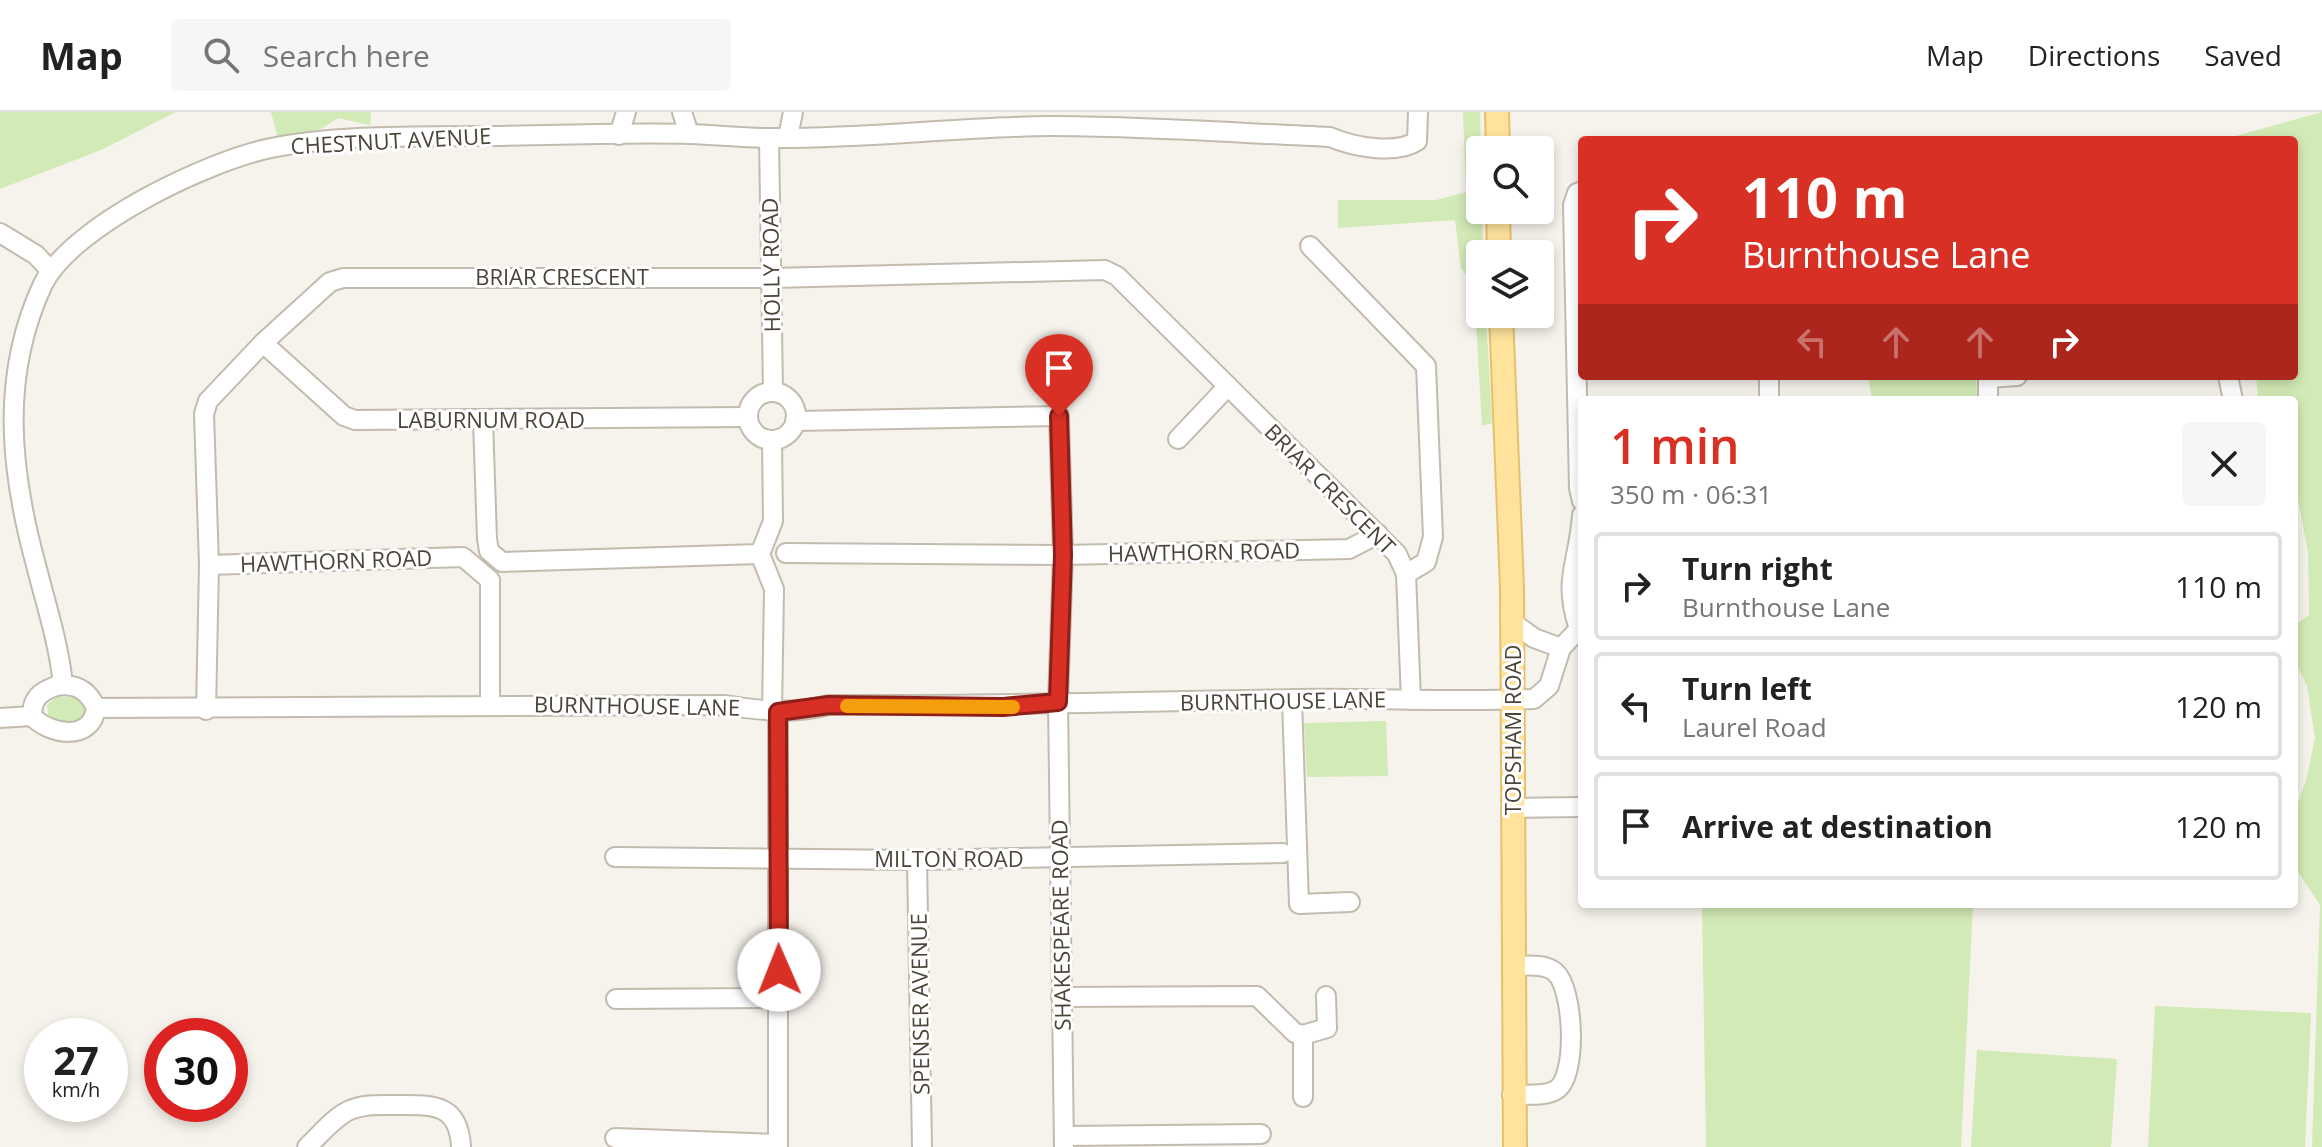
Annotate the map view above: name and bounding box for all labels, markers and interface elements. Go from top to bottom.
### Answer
search box [171,19,731,91]
text: Map [40,29,123,81]
icon: search [199,33,243,77]
text: Search here [263,35,430,76]
text: Map [1926,36,1984,74]
text: Directions [2028,36,2160,74]
text: Saved [2204,36,2282,74]
street label: CHESTNUT AVENUE [290,120,492,160]
map controls [1466,136,1554,328]
button: search [1466,136,1554,224]
text: 110 m [1742,158,1908,234]
icon: right [1610,168,1714,272]
street label: HOLLY ROAD [754,197,786,333]
text: Burnthouse Lane [1742,230,2031,279]
button: layers [1466,240,1554,328]
street label: BRIAR CRESCENT [475,261,649,291]
icon: left [1790,320,1834,364]
icon: ahead [1874,320,1918,364]
icon: ahead [1958,320,2002,364]
icon: right [2042,320,2086,364]
pin [1025,334,1093,416]
icon: arrive [1037,346,1081,390]
street label: LABURNUM ROAD [397,404,585,434]
text: 1 min [1610,413,1740,478]
street label: BRIAR CRESCENT [1259,416,1403,560]
button: close [2182,422,2266,506]
text: 350 m · 06:31 [1610,476,1772,512]
street label: HAWTHORN ROAD [1108,534,1300,568]
street label: HAWTHORN ROAD [239,542,433,578]
text: Turn right [1682,548,1833,589]
icon: right [1614,564,1658,608]
text: 110 m [2175,566,2262,607]
text: Burnthouse Lane [1682,589,1890,625]
street label: TOPSHAM ROAD [1497,645,1527,815]
text: Turn left [1682,668,1812,709]
street label: BURNTHOUSE LANE [1180,683,1386,717]
icon: left [1614,684,1658,728]
text: 120 m [2175,686,2262,727]
street label: BURNTHOUSE LANE [534,688,740,722]
text: Laurel Road [1682,709,1827,745]
icon: arrive [1614,804,1658,848]
text: Arrive at destination [1682,806,1993,847]
text: 120 m [2175,806,2262,847]
street label: SHAKESPEARE ROAD [1043,819,1077,1031]
street label: MILTON ROAD [874,843,1024,873]
street label: SPENSER AVENUE [902,913,936,1095]
position arrow [737,928,821,1012]
speed limit sign: 30 [144,1018,248,1122]
text: 27 [53,1032,99,1087]
text: km/h [52,1076,100,1103]

